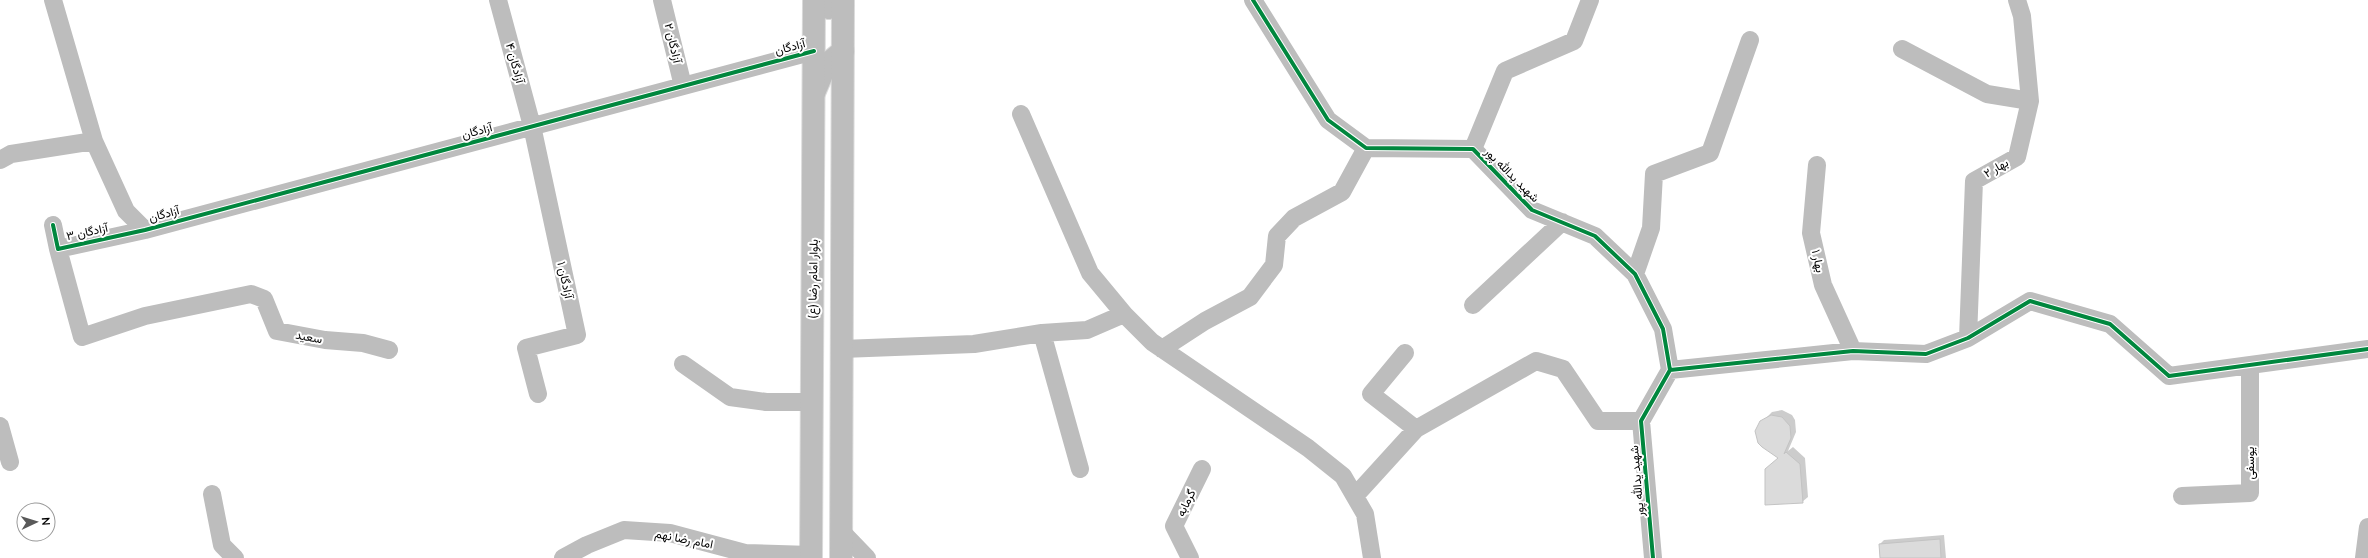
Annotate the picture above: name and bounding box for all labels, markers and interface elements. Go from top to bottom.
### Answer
street label: آزادگان ۲ [661,22,686,66]
street label: آزادگان [773,35,808,59]
street label: آزادگان ۴ [502,41,528,86]
street label: آزادگان [460,119,495,143]
street label: شهید یدالله پور [1480,143,1543,206]
street label: بهار ۲ [1981,155,2011,181]
street label: آزادگان [147,202,182,226]
street label: آزادگان ۳ [65,220,110,244]
street label: بلوار امام رضا (ع) [804,239,823,319]
street label: بهار ۱ [1808,248,1828,274]
street label: آزادگان ۱ [553,260,577,301]
street label: سعید [294,327,324,347]
street label: شهید یدالله پور [1626,445,1648,518]
street label: یوسفی [2242,447,2258,479]
street label: گرمابه [1173,487,1199,519]
north arrow [16,502,56,542]
text: N [38,517,53,526]
street label: امام رضا نهم [654,526,714,552]

